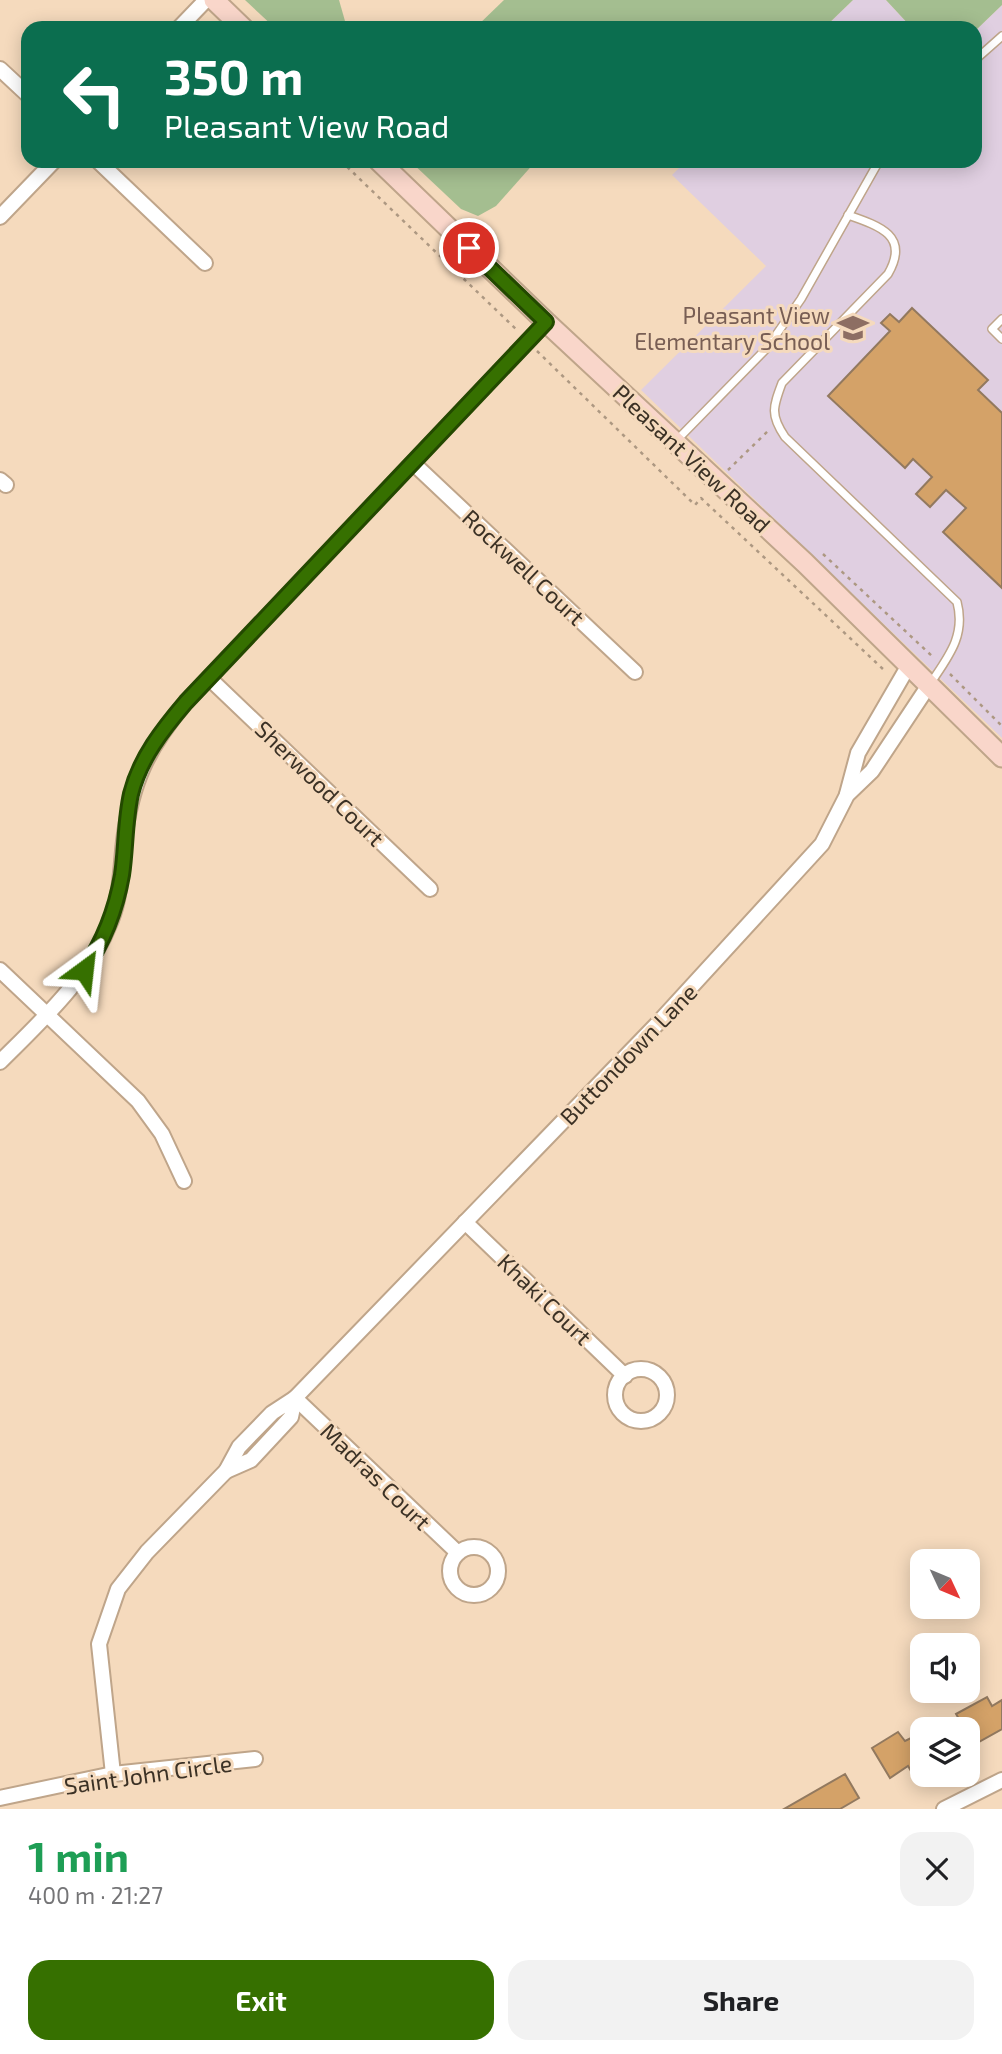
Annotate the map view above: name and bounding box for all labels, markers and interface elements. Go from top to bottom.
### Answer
text: 350 m [164,46,304,105]
icon: left [49,49,140,140]
text: Pleasant View Road [164,106,449,144]
pin [439,218,499,278]
icon: arrive [450,229,488,267]
place label: Pleasant View Elementary School [634,301,830,355]
school or university icon: Pleasant View Elementary School [836,311,870,345]
street label: Pleasant View Road [607,378,777,538]
street label: Rockwell Court [457,503,591,631]
street label: Sherwood Court [250,714,390,852]
position arrow [47,933,121,1007]
street label: Buttondown Lane [554,978,702,1130]
street label: Khaki Court [492,1247,598,1351]
street label: Madras Court [315,1417,437,1536]
north arrow [910,1549,980,1619]
map controls [910,1549,980,1787]
button: sound [910,1633,980,1703]
button: layers [910,1717,980,1787]
street label: Saint John Circle [62,1748,234,1800]
text: 1 min [28,1830,129,1880]
button: close [900,1832,974,1906]
text: 400 m · 21:27 [28,1881,163,1909]
button: Exit [28,1960,494,2040]
button: Share [508,1960,974,2040]

